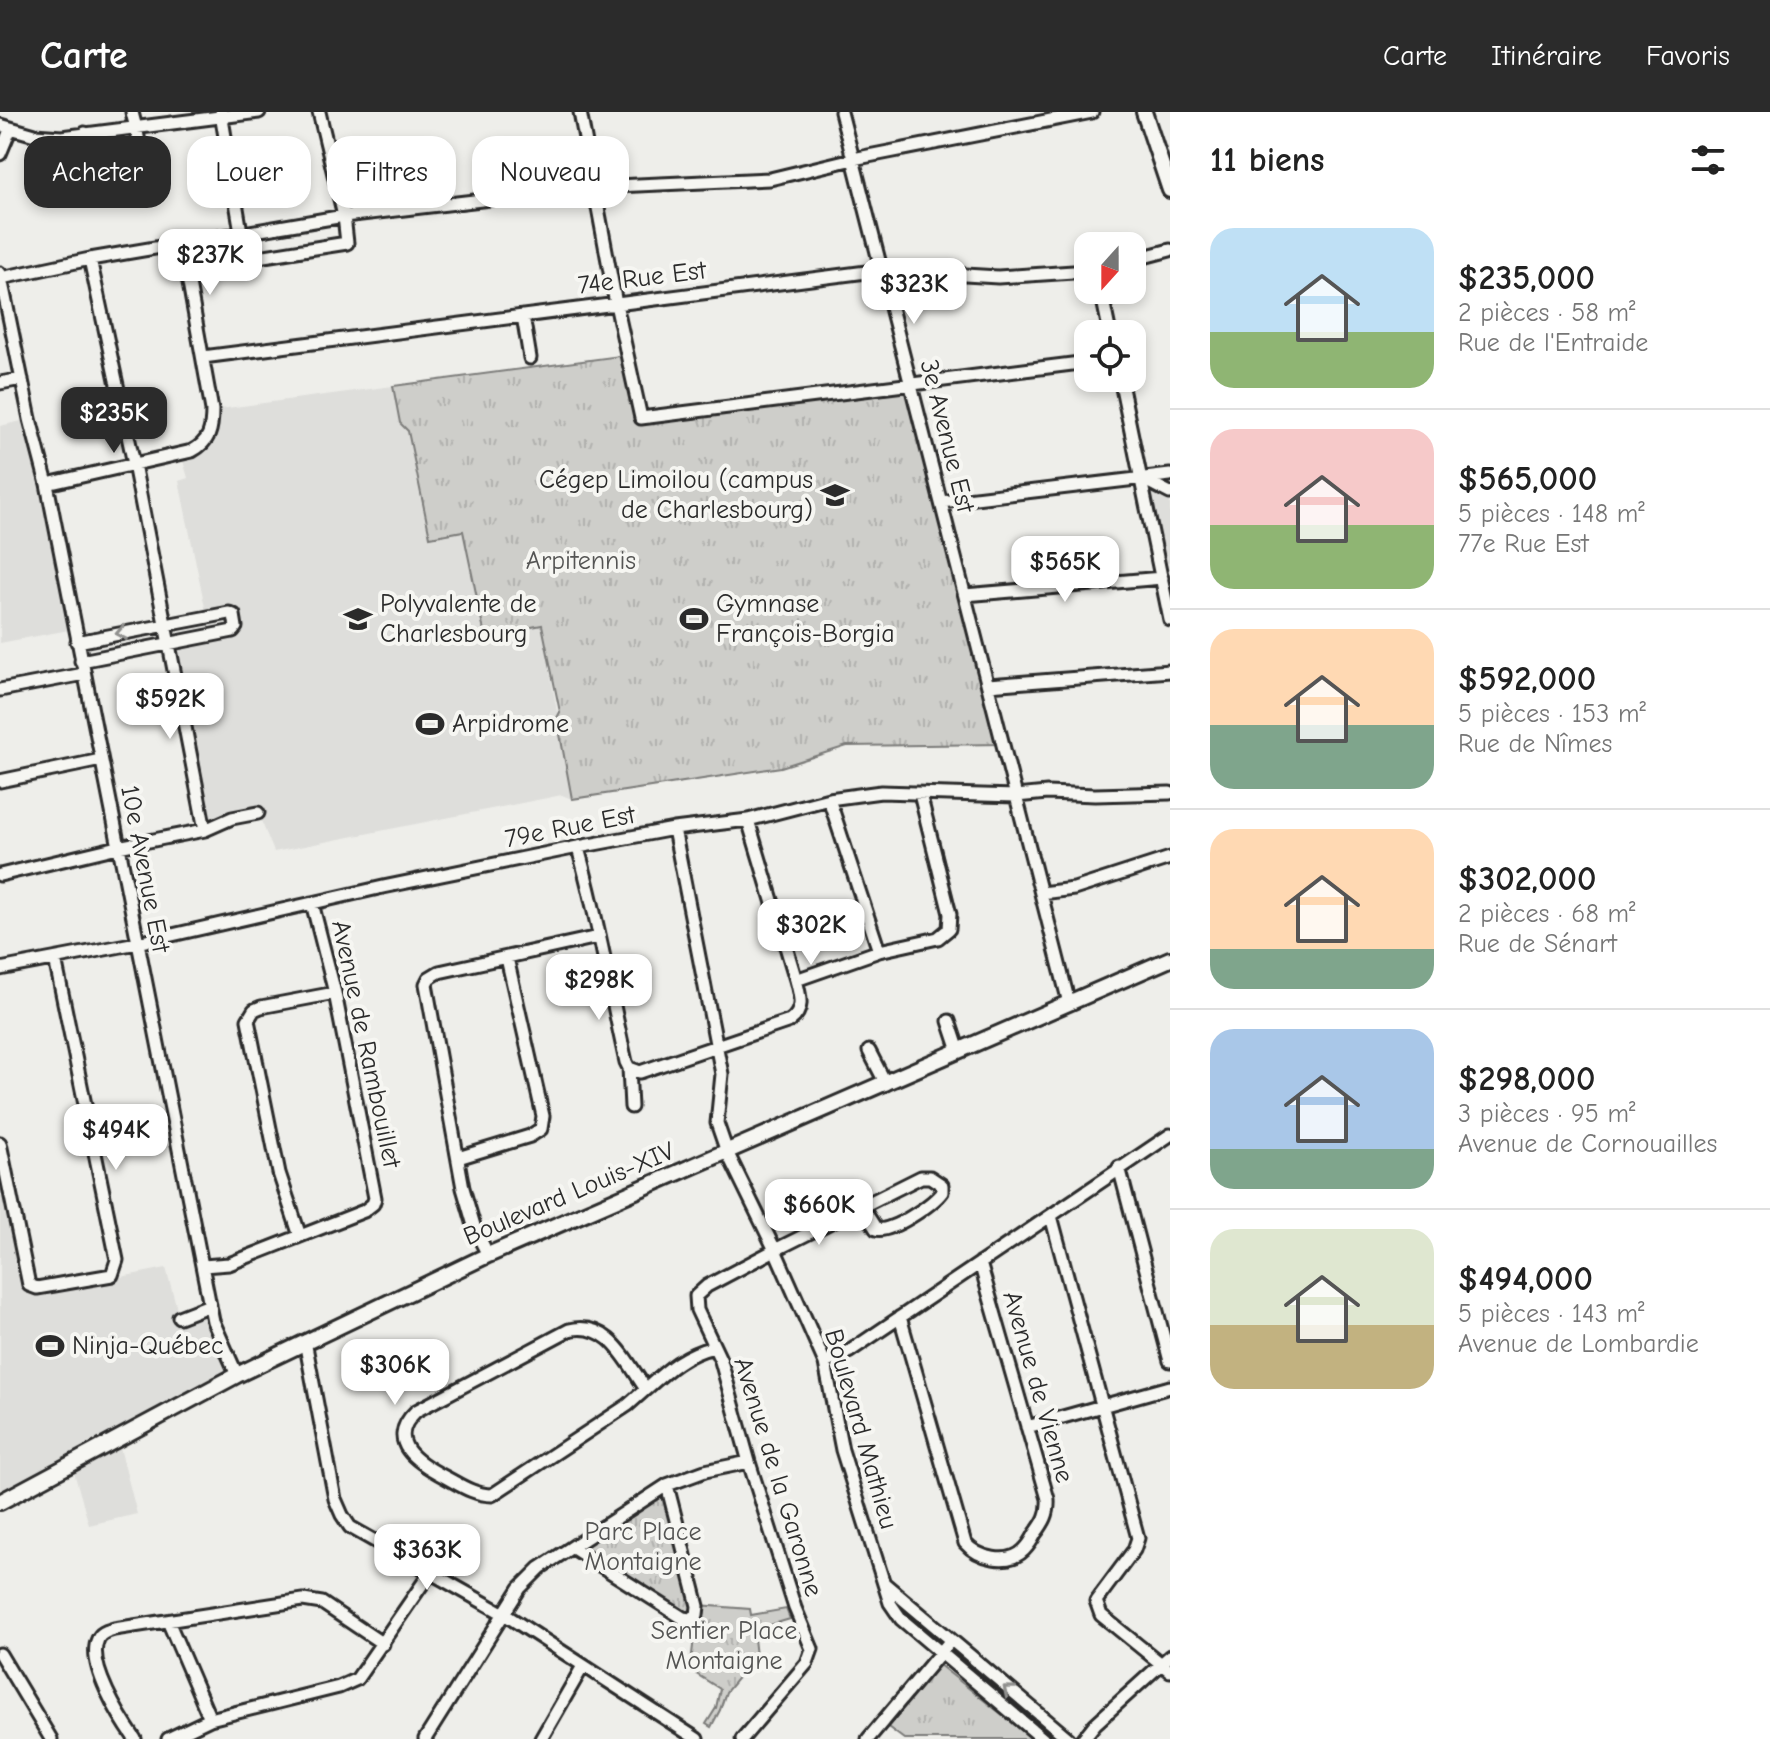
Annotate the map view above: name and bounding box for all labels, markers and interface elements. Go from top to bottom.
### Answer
text: Carte [40,34,128,78]
text: Carte [1383,40,1447,72]
text: Itinéraire [1491,40,1602,72]
text: Favoris [1646,40,1730,72]
chip: Acheter [24,136,171,208]
chip: Louer [187,136,311,208]
chip: Filtres [327,136,456,208]
chip: Nouveau [472,136,629,208]
icon: filters [1686,138,1730,182]
text: 11 biens [1210,140,1325,180]
pin: $237K [154,229,266,297]
north arrow [1074,232,1146,304]
map controls [1074,232,1146,392]
text: $237K [176,240,244,270]
street label: 74e Rue Est [576,255,709,301]
pin: $323K [858,258,970,326]
text: $235,000 [1458,258,1595,298]
icon: home [1274,260,1370,356]
text: $323K [880,269,948,299]
text: 2 pièces · 58 m² [1458,298,1635,328]
button: locate [1074,320,1146,392]
text: Rue de l'Entraide [1458,328,1648,358]
street label: 3e Avenue Est [913,356,981,517]
pin: $235K [58,387,170,455]
text: $235K [79,398,149,428]
text: $565,000 [1458,459,1597,499]
icon: home [1274,461,1370,557]
place label: Cégep Limoilou (campus de Charlesbourg) [539,465,813,525]
school or university icon: Cégep Limoilou (campus de Charlesbourg) [820,480,850,510]
text: 5 pièces · 148 m² [1458,499,1645,529]
text: 77e Rue Est [1458,529,1589,559]
pin: $565K [1009,536,1121,604]
park label: Arpitennis [526,546,636,576]
text: $565K [1029,547,1101,577]
place label: Polyvalente de Charlesbourg [380,589,537,649]
place label: Gymnase François-Borgia [716,589,895,649]
school or university icon: Polyvalente de Charlesbourg [343,604,373,634]
sports icon: Gymnase François-Borgia [679,604,709,634]
one-way arrow [114,624,128,641]
text: $592,000 [1458,659,1596,699]
icon: home [1274,661,1370,757]
pin: $592K [114,673,226,741]
text: $592K [135,684,205,714]
text: 5 pièces · 153 m² [1458,699,1646,729]
sports icon: Arpidrome [415,709,445,739]
place label: Arpidrome [452,709,569,739]
text: Rue de Nîmes [1458,729,1612,759]
street label: 10e Avenue Est [114,783,176,957]
street label: 79e Rue Est [502,799,639,854]
text: $302,000 [1458,859,1596,899]
icon: home [1274,861,1370,957]
pin: $302K [755,899,867,967]
text: 2 pièces · 68 m² [1458,899,1635,929]
text: $302K [776,910,846,940]
street label: Avenue de Rambouillet [325,918,407,1172]
text: Rue de Sénart [1458,929,1617,959]
pin: $298K [543,954,655,1022]
text: $298K [564,965,634,995]
text: $298,000 [1458,1059,1595,1099]
icon: home [1274,1061,1370,1157]
text: 3 pièces · 95 m² [1458,1099,1635,1129]
pin: $494K [60,1104,172,1172]
text: $494K [82,1115,150,1145]
text: Avenue de Cornouailles [1458,1129,1717,1159]
street label: Boulevard Louis-XIV [459,1136,679,1252]
pin: $660K [763,1179,875,1247]
text: $660K [783,1190,855,1220]
text: $494,000 [1458,1259,1593,1299]
icon: home [1274,1261,1370,1357]
street label: Avenue de Vienne [996,1288,1080,1486]
text: 5 pièces · 143 m² [1458,1299,1644,1329]
street label: Boulevard Mathieu [818,1326,904,1532]
text: Avenue de Lombardie [1458,1329,1699,1359]
sports icon: Ninja-Québec [35,1331,65,1361]
place label: Ninja-Québec [72,1331,224,1361]
pin: $306K [339,1339,451,1407]
text: $306K [359,1350,431,1380]
street label: Avenue de la Garonne [727,1354,829,1600]
park label: Parc Place Montaigne [584,1517,702,1577]
pin: $363K [371,1524,483,1592]
text: $363K [392,1535,462,1565]
park label: Sentier Place Montaigne [651,1616,797,1676]
one-way arrow [1003,1685,1018,1700]

